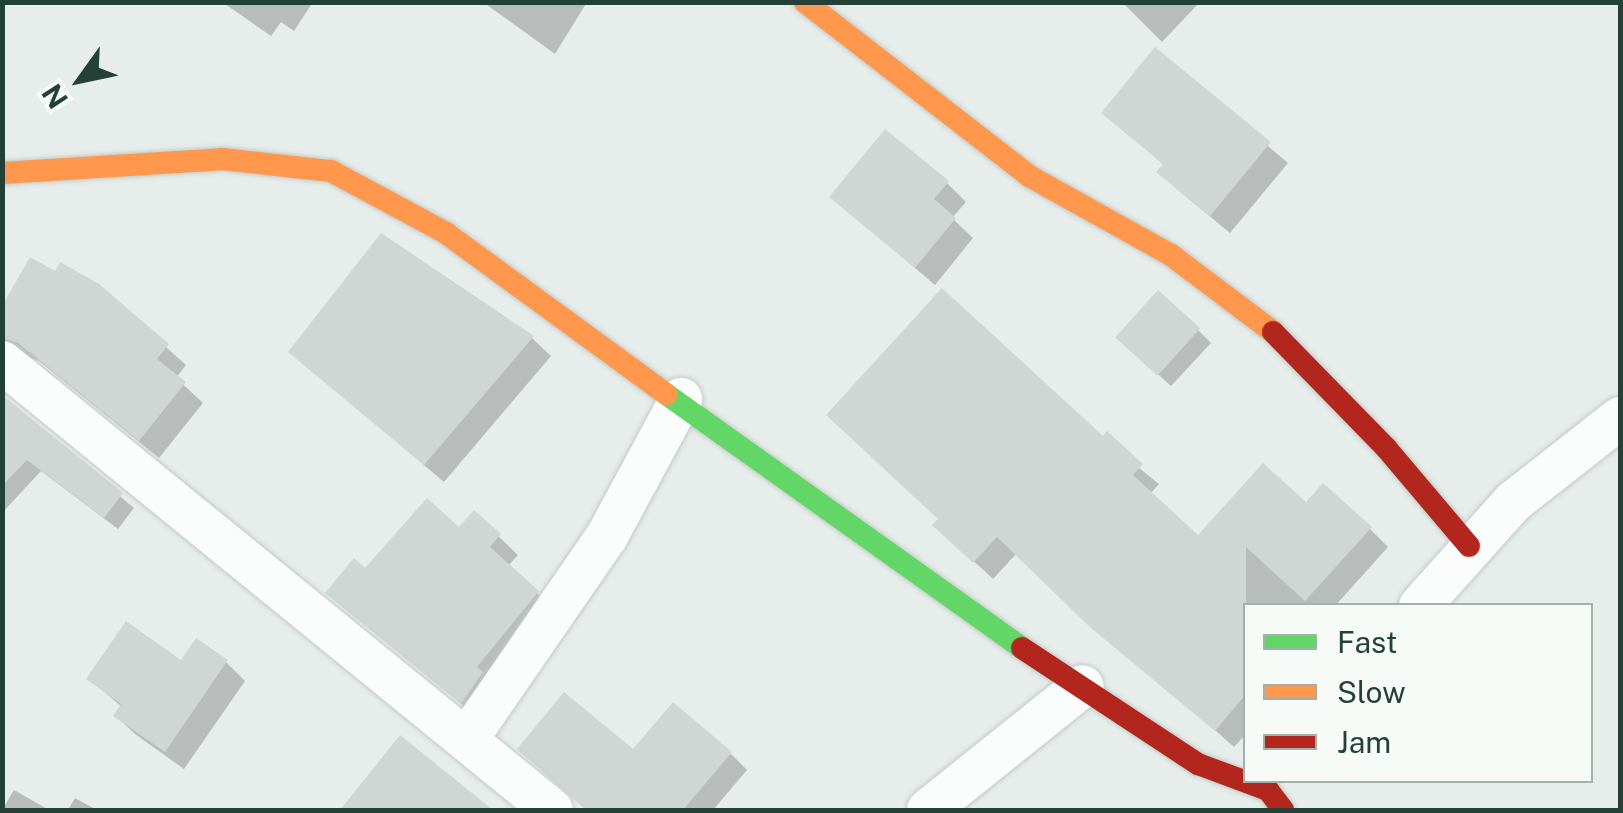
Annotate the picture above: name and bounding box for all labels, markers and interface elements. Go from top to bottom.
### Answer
north arrow [30,30,130,130]
text: N [35,78,74,115]
legend [1243,603,1593,783]
text: Fast [1337,624,1397,660]
text: Slow [1337,674,1406,710]
text: Jam [1337,724,1391,760]

